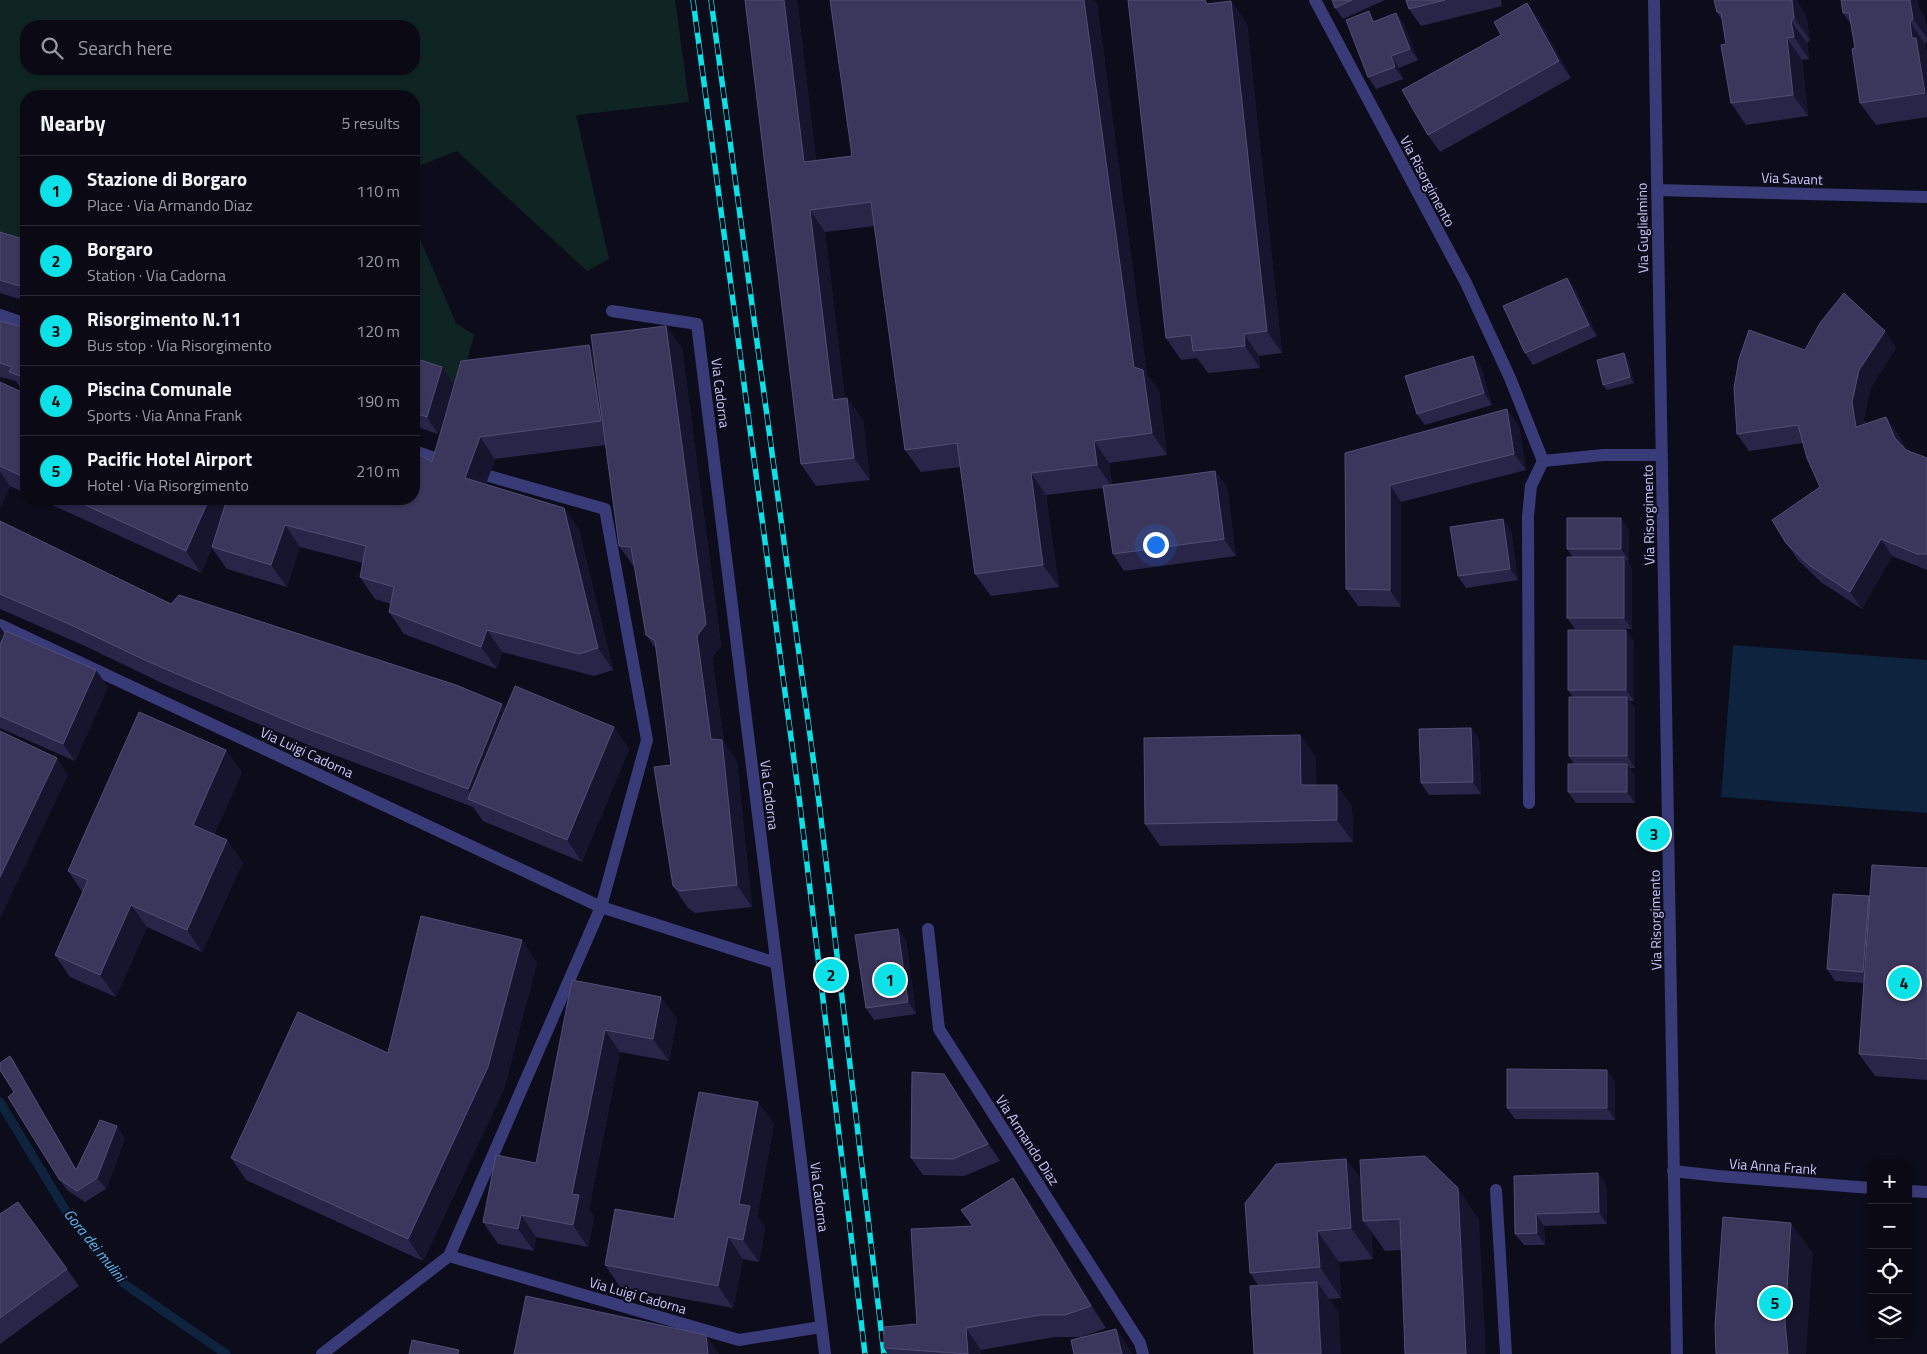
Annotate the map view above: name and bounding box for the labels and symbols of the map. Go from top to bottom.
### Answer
street label: Via Risorgimento [1395,132,1461,230]
street label: Via Savant [1761,166,1823,190]
street label: Via Guglielmino [1631,182,1653,274]
street label: Via Cadorna [706,357,736,429]
street label: Via Risorgimento [1637,465,1659,565]
your location [1143,532,1169,558]
street label: Via Luigi Cadorna [257,721,357,783]
street label: Via Cadorna [755,759,785,831]
pin: 3 [1638,815,1670,853]
street label: Via Risorgimento [1644,870,1666,970]
pin: 2 [815,956,847,994]
pin: 1 [874,961,906,999]
pin: 4 [1888,964,1920,1002]
street label: Via Armando Diaz [991,1091,1065,1189]
street label: Via Anna Frank [1728,1152,1818,1180]
street label: Via Cadorna [805,1161,835,1233]
water label: Gora dei mulini [58,1204,133,1288]
street label: Via Luigi Cadorna [587,1271,689,1319]
pin: 5 [1759,1284,1791,1322]

